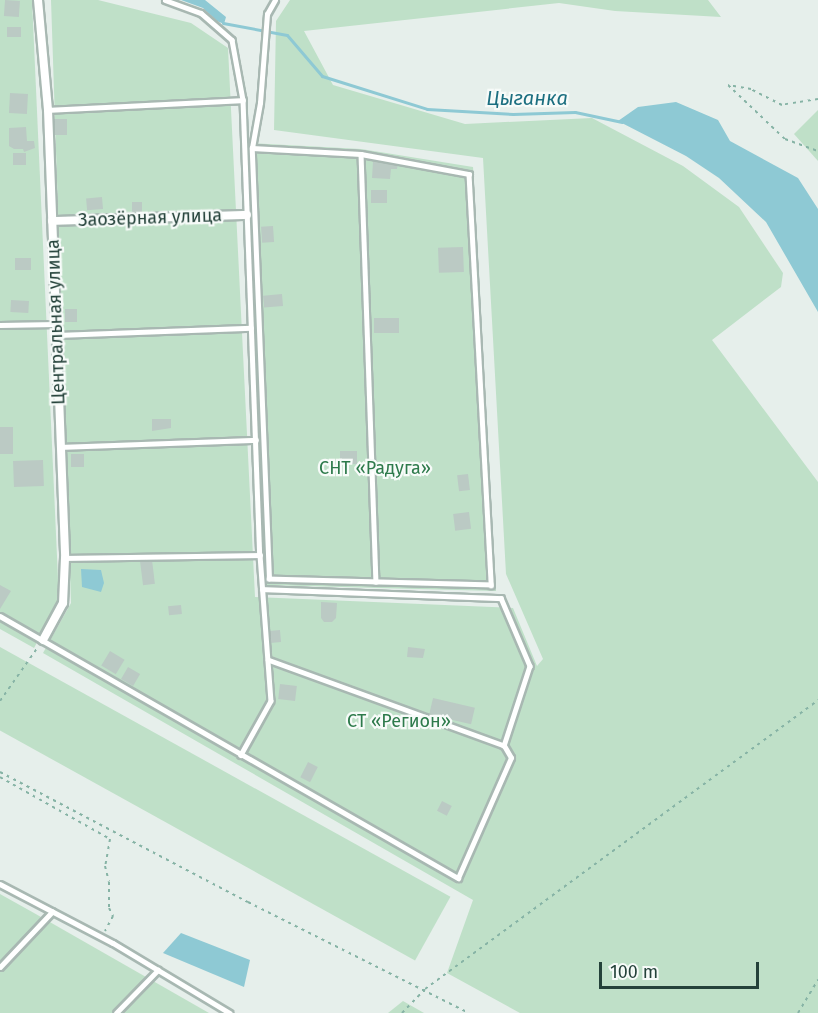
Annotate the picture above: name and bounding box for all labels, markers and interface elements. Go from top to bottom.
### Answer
water label: Цыганка [486,86,568,110]
street label: Заозёрная улица [78,205,222,231]
street label: Центральная улица [42,239,70,405]
park label: СНТ «Радуга» [319,457,431,479]
park label: СТ «Регион» [347,710,451,732]
scale bar [602,950,762,988]
text: 100 m [610,961,658,983]

